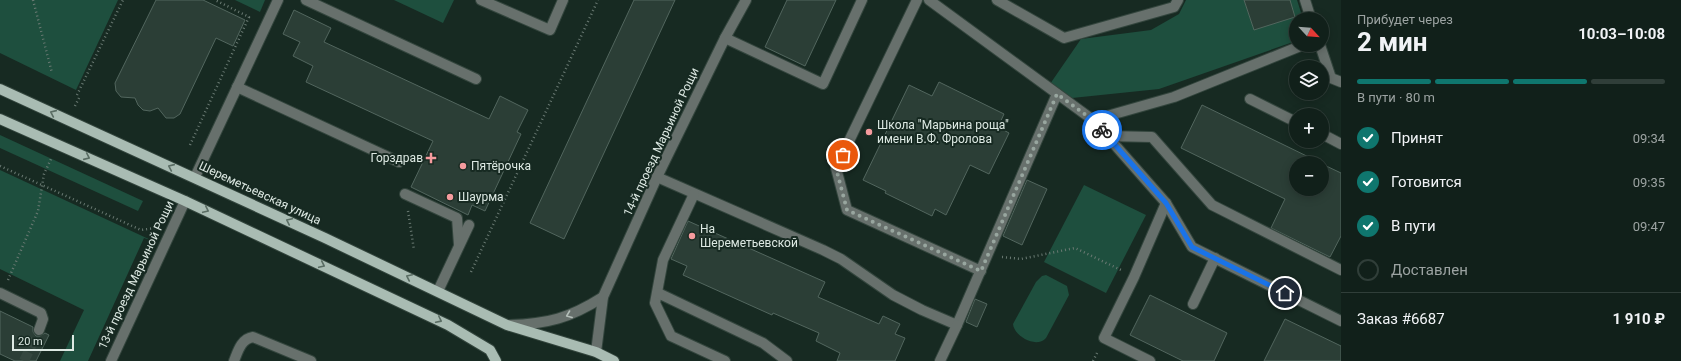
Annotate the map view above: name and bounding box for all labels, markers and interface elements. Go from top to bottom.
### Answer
north arrow [1289,12,1329,52]
map controls [1289,12,1329,196]
text: Прибудет через [1357,12,1453,27]
text: 10:03–10:08 [1578,25,1665,43]
text: 2 мин [1357,27,1428,57]
button: layers [1289,60,1329,100]
street label: 14-й проезд Марьиной Рощи [620,66,702,218]
text: В пути · 80 m [1357,90,1435,105]
button: + [1289,108,1329,148]
one-way arrow [50,110,57,118]
courier [1082,110,1122,150]
place label: Школа "Марьина роща" имени В.Ф. Фролова [877,118,1009,146]
icon: bike [1091,119,1113,141]
marker: Школа "Марьина роща" имени В.Ф. Фролова [864,127,874,137]
icon: check [1357,127,1379,149]
text: Принят [1391,129,1443,147]
text: 09:34 [1633,131,1665,146]
pin [826,138,860,172]
icon: bag [832,144,854,166]
place label: Горздрав [370,151,423,165]
one-way arrow [83,152,91,160]
marker: Горздрав [426,153,436,163]
button: − [1289,156,1329,196]
street label: Шереметьевская улица [197,158,323,228]
place label: Пятёрочка [471,159,531,173]
marker: Пятёрочка [458,161,468,171]
one-way arrow [168,164,176,172]
icon: check [1357,171,1379,193]
text: Готовится [1391,173,1462,191]
text: 09:35 [1633,175,1665,190]
place label: Шаурма [458,190,504,204]
marker: Шаурма [445,192,455,202]
street label: 13-й проезд Марьиной Рощи [95,199,177,351]
one-way arrow [201,205,209,213]
icon: check [1357,215,1379,237]
text: В пути [1391,217,1436,235]
one-way arrow [286,218,294,226]
text: 09:47 [1633,219,1665,234]
place label: На Шереметьевской [700,222,798,250]
marker: На Шереметьевской [687,231,697,241]
one-way arrow [318,260,325,268]
text: Доставлен [1391,261,1468,279]
one-way arrow [405,274,413,282]
pin [1268,276,1302,310]
icon: home [1274,282,1296,304]
text: Заказ #6687 [1357,310,1445,328]
text: 1 910 ₽ [1613,310,1665,328]
one-way arrow [565,311,572,319]
one-way arrow [435,315,442,323]
scale bar [12,333,74,352]
text: 20 m [18,335,43,348]

